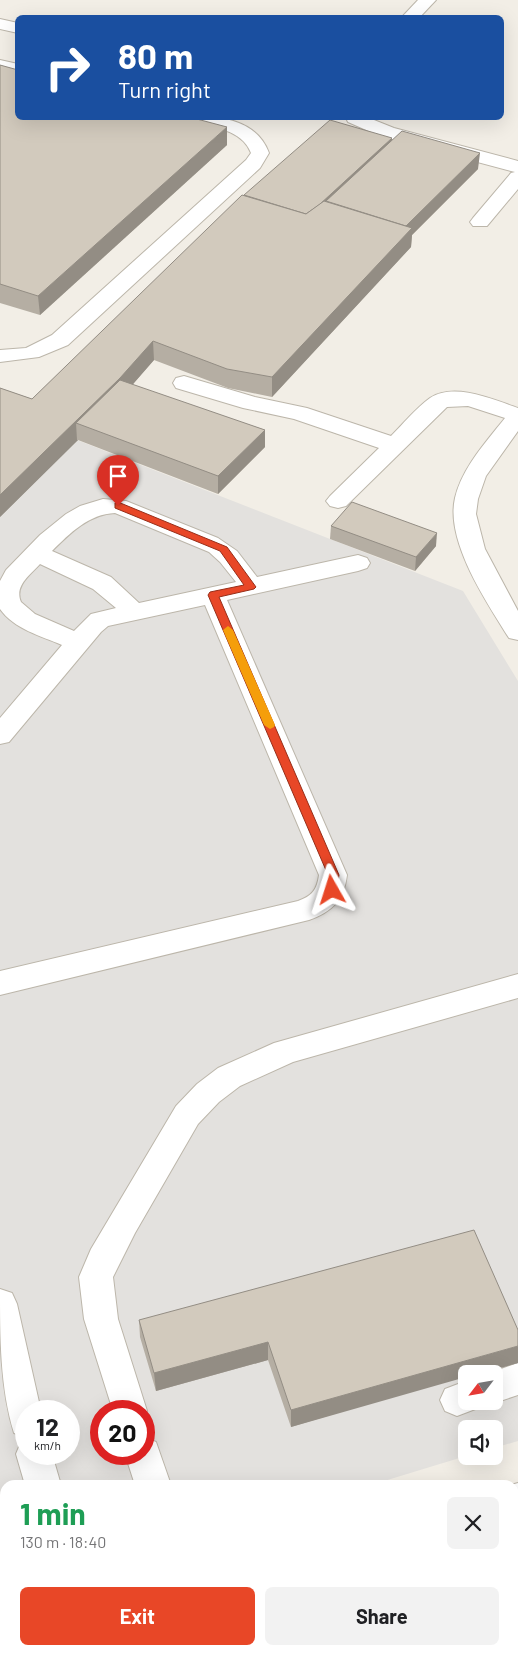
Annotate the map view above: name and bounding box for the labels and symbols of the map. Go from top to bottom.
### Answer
pin [97,455,139,506]
position arrow [305,863,357,915]
north arrow [458,1365,502,1410]
speed limit sign: 20 [90,1400,155,1465]

